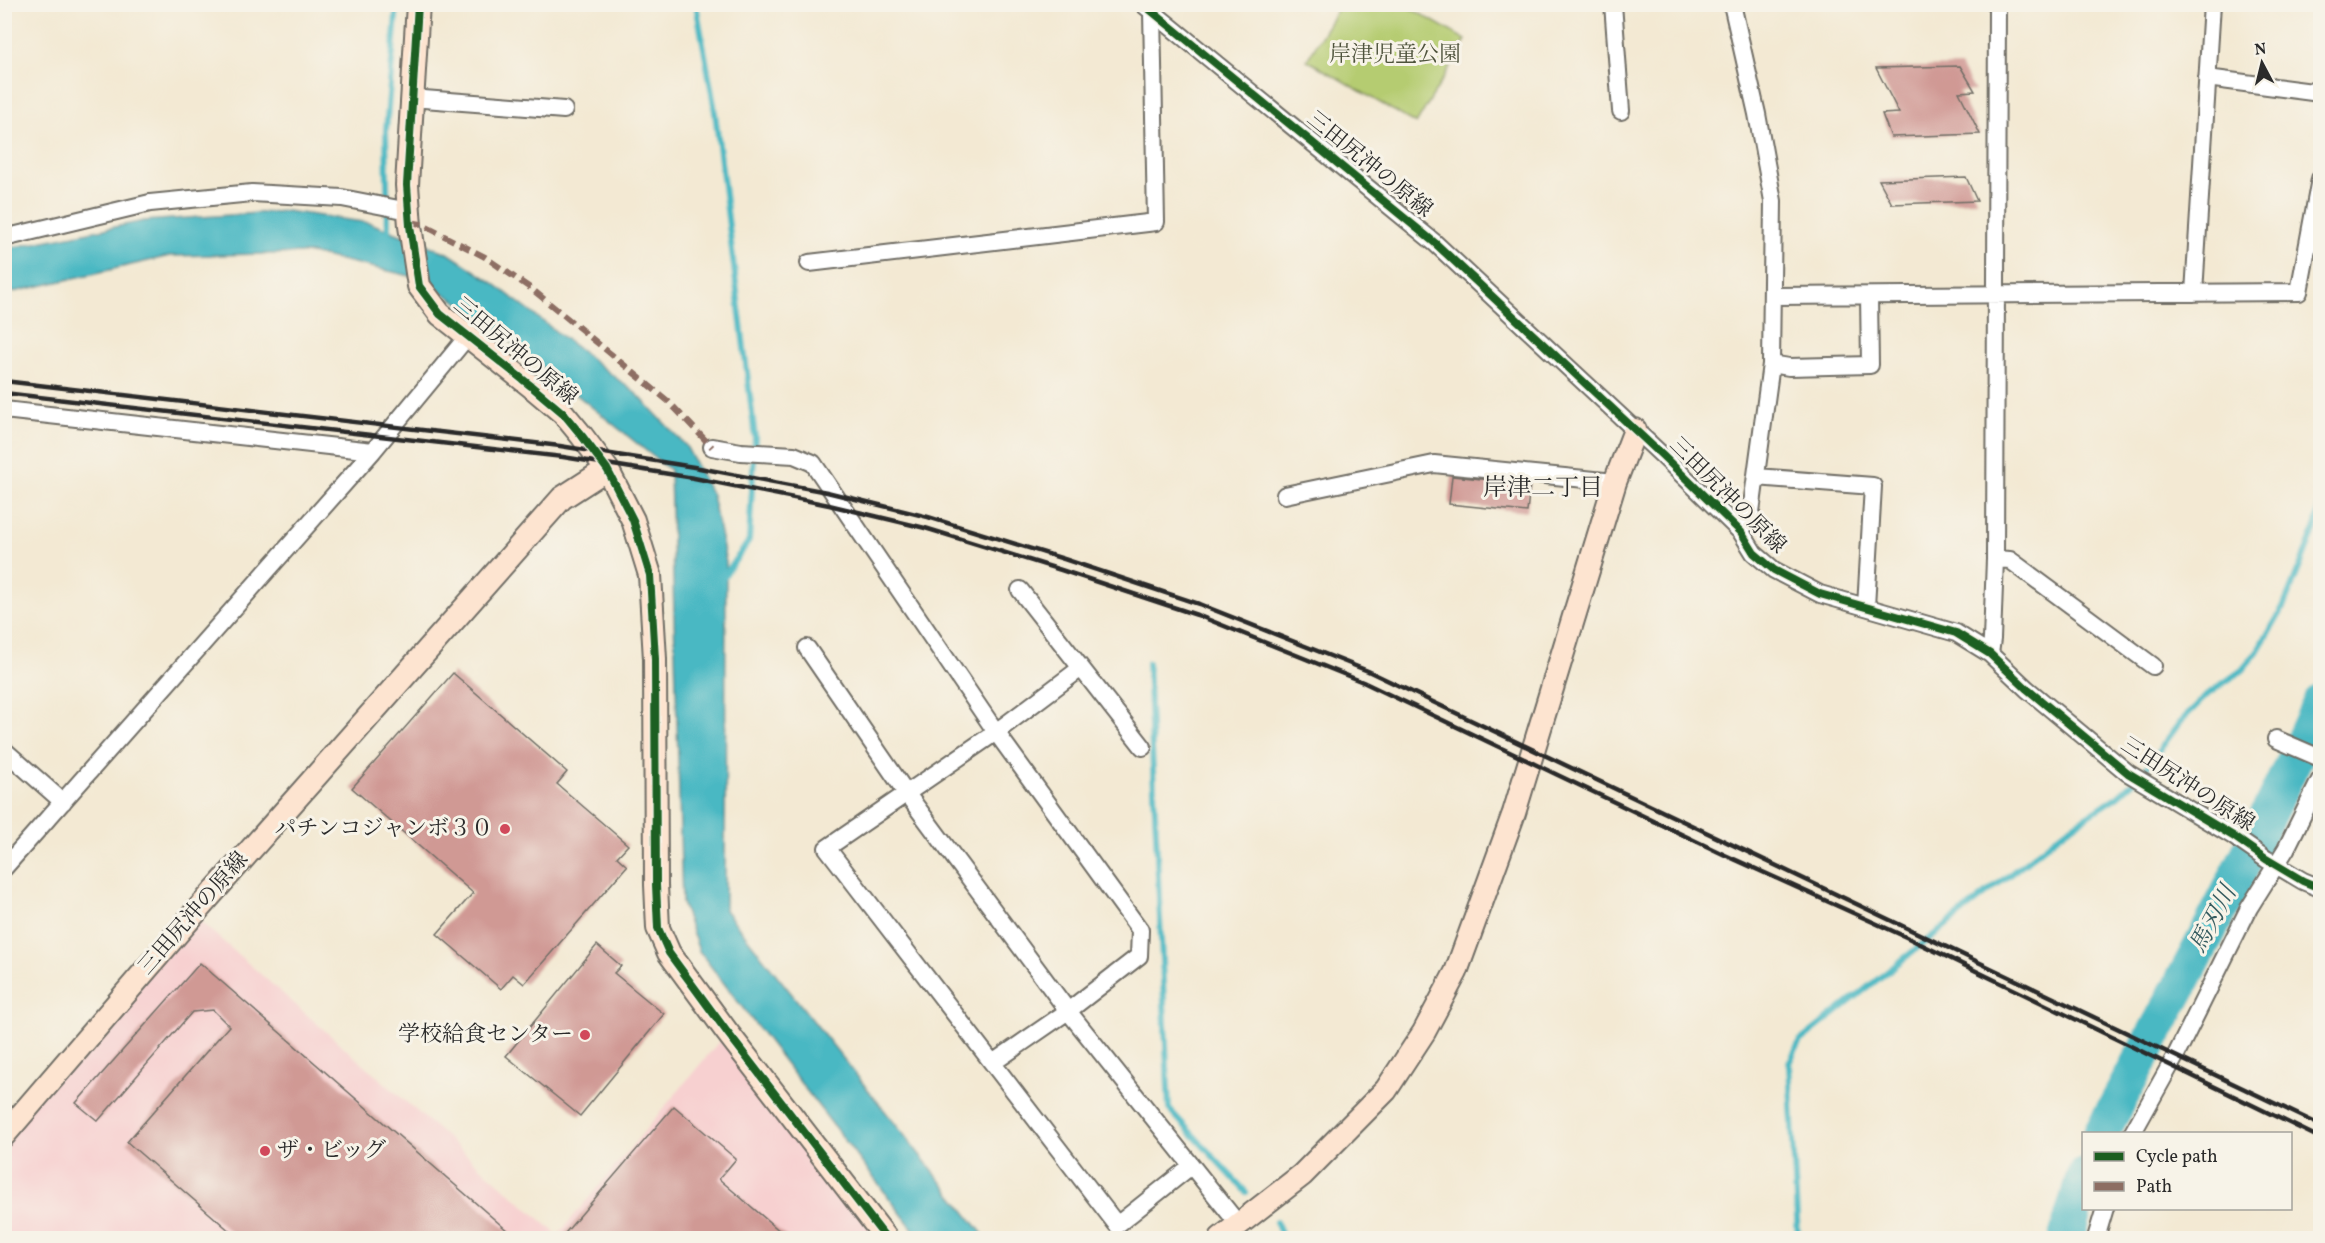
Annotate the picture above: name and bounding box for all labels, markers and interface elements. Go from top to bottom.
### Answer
north arrow [2232,33,2292,93]
text: N [2253,38,2268,62]
park label: 岸津児童公園 [1329,40,1461,71]
street label: 三田尻沖の原線 [1299,104,1439,226]
street label: 三田尻沖の原線 [446,291,584,413]
street label: 三田尻沖の原線 [1662,431,1792,561]
district label: 岸津二丁目 [1483,472,1603,506]
street label: 三田尻沖の原線 [2114,730,2260,840]
place label: パチンコジャンボ３０ [275,814,493,845]
marker: パチンコジャンボ３０ [498,822,512,836]
street label: 三田尻沖の原線 [132,846,256,982]
water label: 馬刃川 [2182,878,2247,960]
place label: 学校給食センター [398,1020,573,1051]
marker: 学校給食センター [578,1028,592,1042]
legend [2082,1132,2292,1210]
place label: ザ・ビッグ [277,1136,386,1167]
marker: ザ・ビッグ [258,1144,272,1158]
text: Cycle path [2136,1145,2218,1170]
text: Path [2136,1175,2172,1200]

